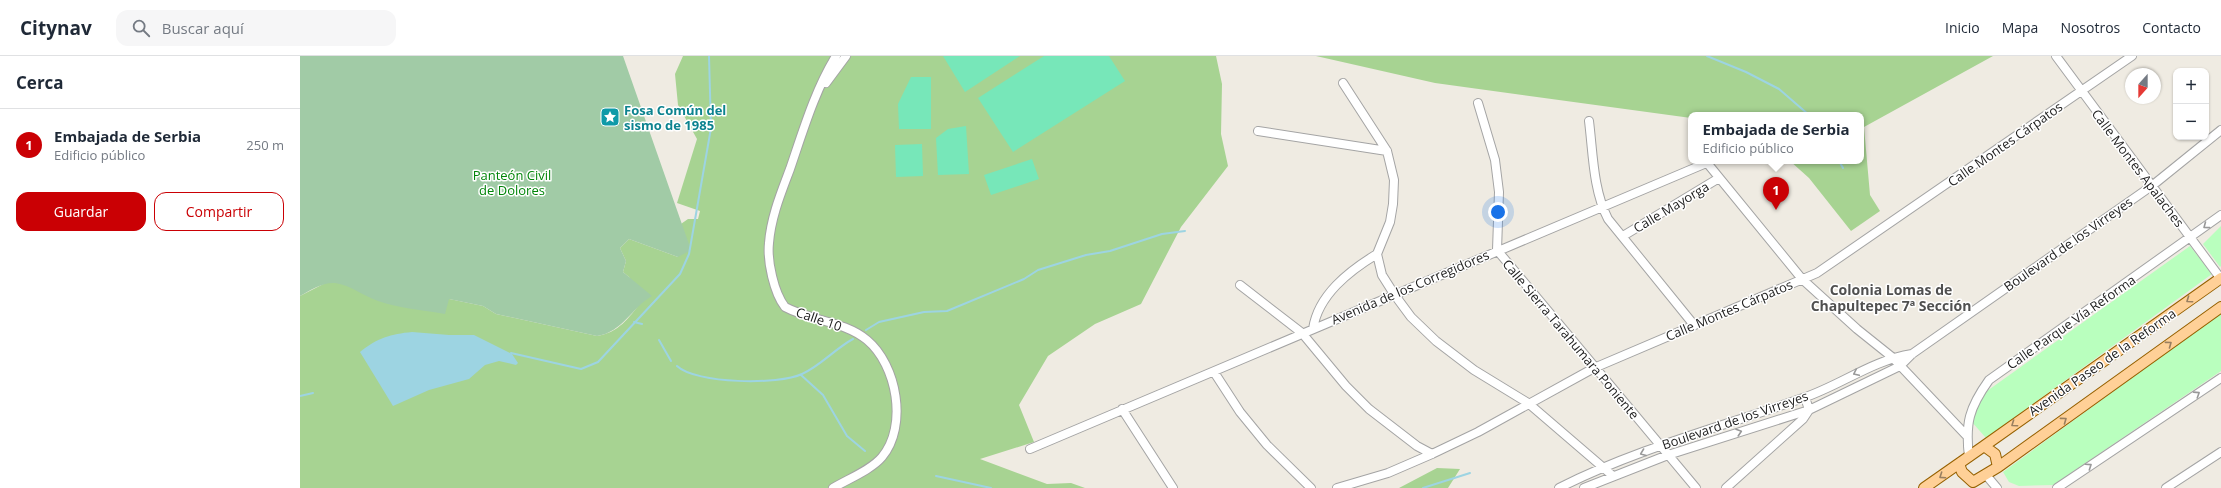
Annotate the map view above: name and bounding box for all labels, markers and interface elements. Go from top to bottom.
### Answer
search box [116,10,396,46]
text: Citynav [20,15,92,41]
icon: search [130,17,152,39]
text: Buscar aquí [162,18,244,38]
text: Inicio [1945,18,1980,37]
text: Mapa [2002,18,2038,37]
text: Nosotros [2060,18,2120,37]
text: Contacto [2142,18,2201,37]
north arrow [2125,68,2161,104]
map controls [2173,68,2209,140]
button: + [2173,68,2209,104]
text: Cerca [16,71,64,94]
street label: Calle Montes Cárpatos [1944,98,2066,190]
place label: Fosa Común del sismo de 1985 [624,101,726,134]
button: − [2173,104,2209,140]
street label: Calle Montes Apalaches [2088,105,2188,231]
place icon: Fosa Común del sismo de 1985 [599,106,621,128]
popup [1688,112,1864,164]
text: Embajada de Serbia [1702,119,1850,139]
text: Embajada de Serbia [54,126,201,146]
text: 1 [25,136,33,154]
text: 250 m [246,136,284,154]
text: Edificio público [1702,139,1794,157]
text: Edificio público [54,146,145,164]
park label: Panteón Civil de Dolores [473,166,551,199]
street label: Calle Mayorga [1630,177,1712,237]
pin: 1 [1763,177,1789,210]
button: Guardar [16,192,146,231]
button: Compartir [154,192,284,231]
street label: Boulevard de los Virreyes [2000,193,2136,295]
your location [1488,202,1508,222]
one-way arrow [2203,221,2210,228]
street label: Avenida de los Corregidores [1328,246,1492,328]
street label: Calle Sierra Tarahumara Poniente [1499,255,1643,423]
street label: Calle Parque Vía Reforma [2003,271,2139,373]
street label: Calle Montes Cárpatos [1663,275,1795,345]
district label: Colonia Lomas de Chapultepec 7ª Sección [1811,280,1971,315]
one-way arrow [2186,295,2193,303]
street label: Calle 10 [794,303,844,335]
street label: Avenida Paseo de la Reforma [2025,304,2179,420]
one-way arrow [2165,342,2172,349]
one-way arrow [1853,368,1861,376]
street label: Boulevard de los Virreyes [1660,387,1810,453]
one-way arrow [2193,391,2200,398]
one-way arrow [2059,418,2066,425]
one-way arrow [2012,419,2019,426]
one-way arrow [1735,428,1742,437]
one-way arrow [1639,448,1646,456]
one-way arrow [2085,463,2092,471]
one-way arrow [1939,471,1946,478]

